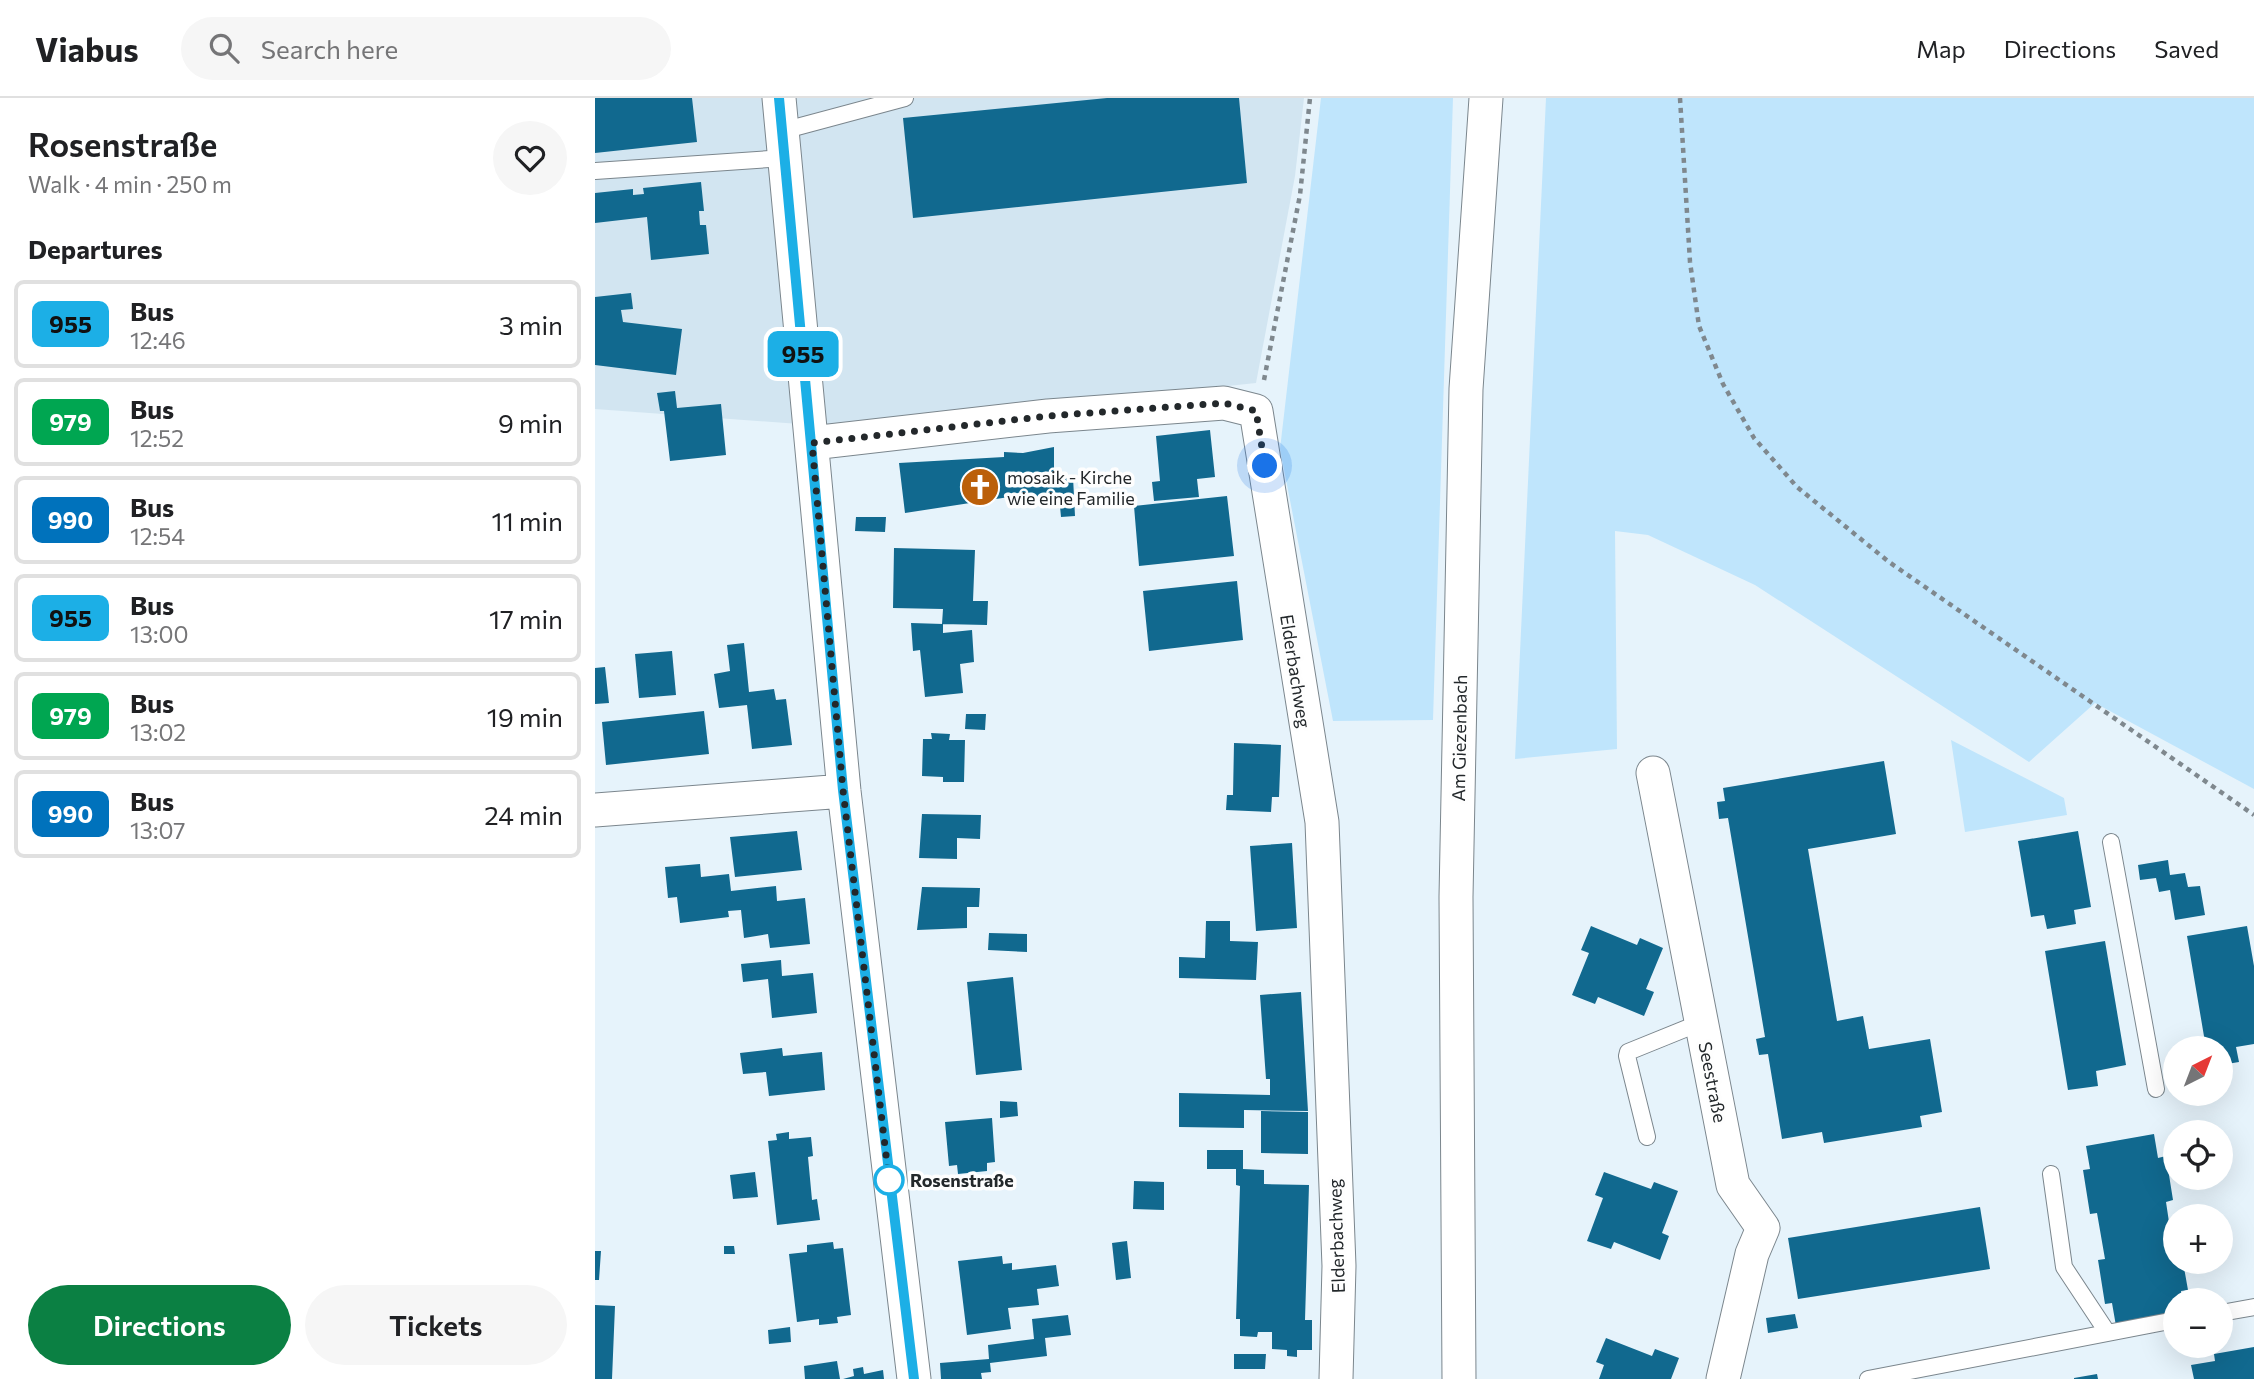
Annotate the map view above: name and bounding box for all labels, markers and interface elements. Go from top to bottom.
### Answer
search box [181,17,671,80]
text: Viabus [35,28,139,69]
icon: search [205,29,243,67]
text: Search here [261,33,398,64]
text: Map [1916,34,1966,63]
text: Directions [2004,34,2116,63]
text: Saved [2154,34,2219,63]
button: heart [493,121,567,195]
text: Rosenstraße [28,123,217,164]
text: Walk · 4 min · 250 m [28,170,232,198]
text: Departures [28,233,163,264]
text: Bus [130,295,174,326]
text: 955 [49,309,92,338]
text: 3 min [499,309,563,340]
text: 12:46 [130,326,186,354]
line badge: 955 [763,331,843,377]
text: 955 [782,339,824,368]
text: Bus [130,393,174,424]
text: 979 [49,407,92,436]
text: 9 min [498,407,563,438]
text: 12:52 [130,424,184,452]
your location [1247,448,1282,483]
church icon: mosaik - Kirche wie eine Familie [959,466,1001,508]
place label: mosaik - Kirche wie eine Familie [1007,466,1135,509]
text: Bus [130,491,174,522]
text: 990 [48,505,93,534]
text: 11 min [492,505,563,536]
text: 12:54 [130,522,185,550]
text: Bus [130,589,174,620]
text: 955 [49,603,92,632]
text: 17 min [489,603,563,634]
street label: Elderbachweg [1276,613,1316,730]
text: 13:00 [130,620,188,648]
street label: Am Giezenbach [1447,674,1471,802]
text: Bus [130,687,174,718]
text: 979 [49,701,92,730]
text: 19 min [487,701,563,732]
text: 13:02 [130,718,186,746]
text: Bus [130,785,174,816]
text: 990 [48,799,93,828]
text: 24 min [484,799,563,830]
text: 13:07 [130,816,185,844]
north arrow [2163,1036,2233,1106]
map controls [2163,1036,2233,1358]
street label: Seestraße [1694,1040,1732,1124]
button: locate [2163,1120,2233,1190]
marker: Rosenstraße [874,1165,904,1195]
place label: Rosenstraße [910,1169,1014,1191]
street label: Elderbachweg [1323,1178,1349,1294]
button: + [2163,1204,2233,1274]
button: Directions [28,1285,291,1365]
button: Tickets [305,1285,567,1365]
button: − [2163,1288,2233,1358]

